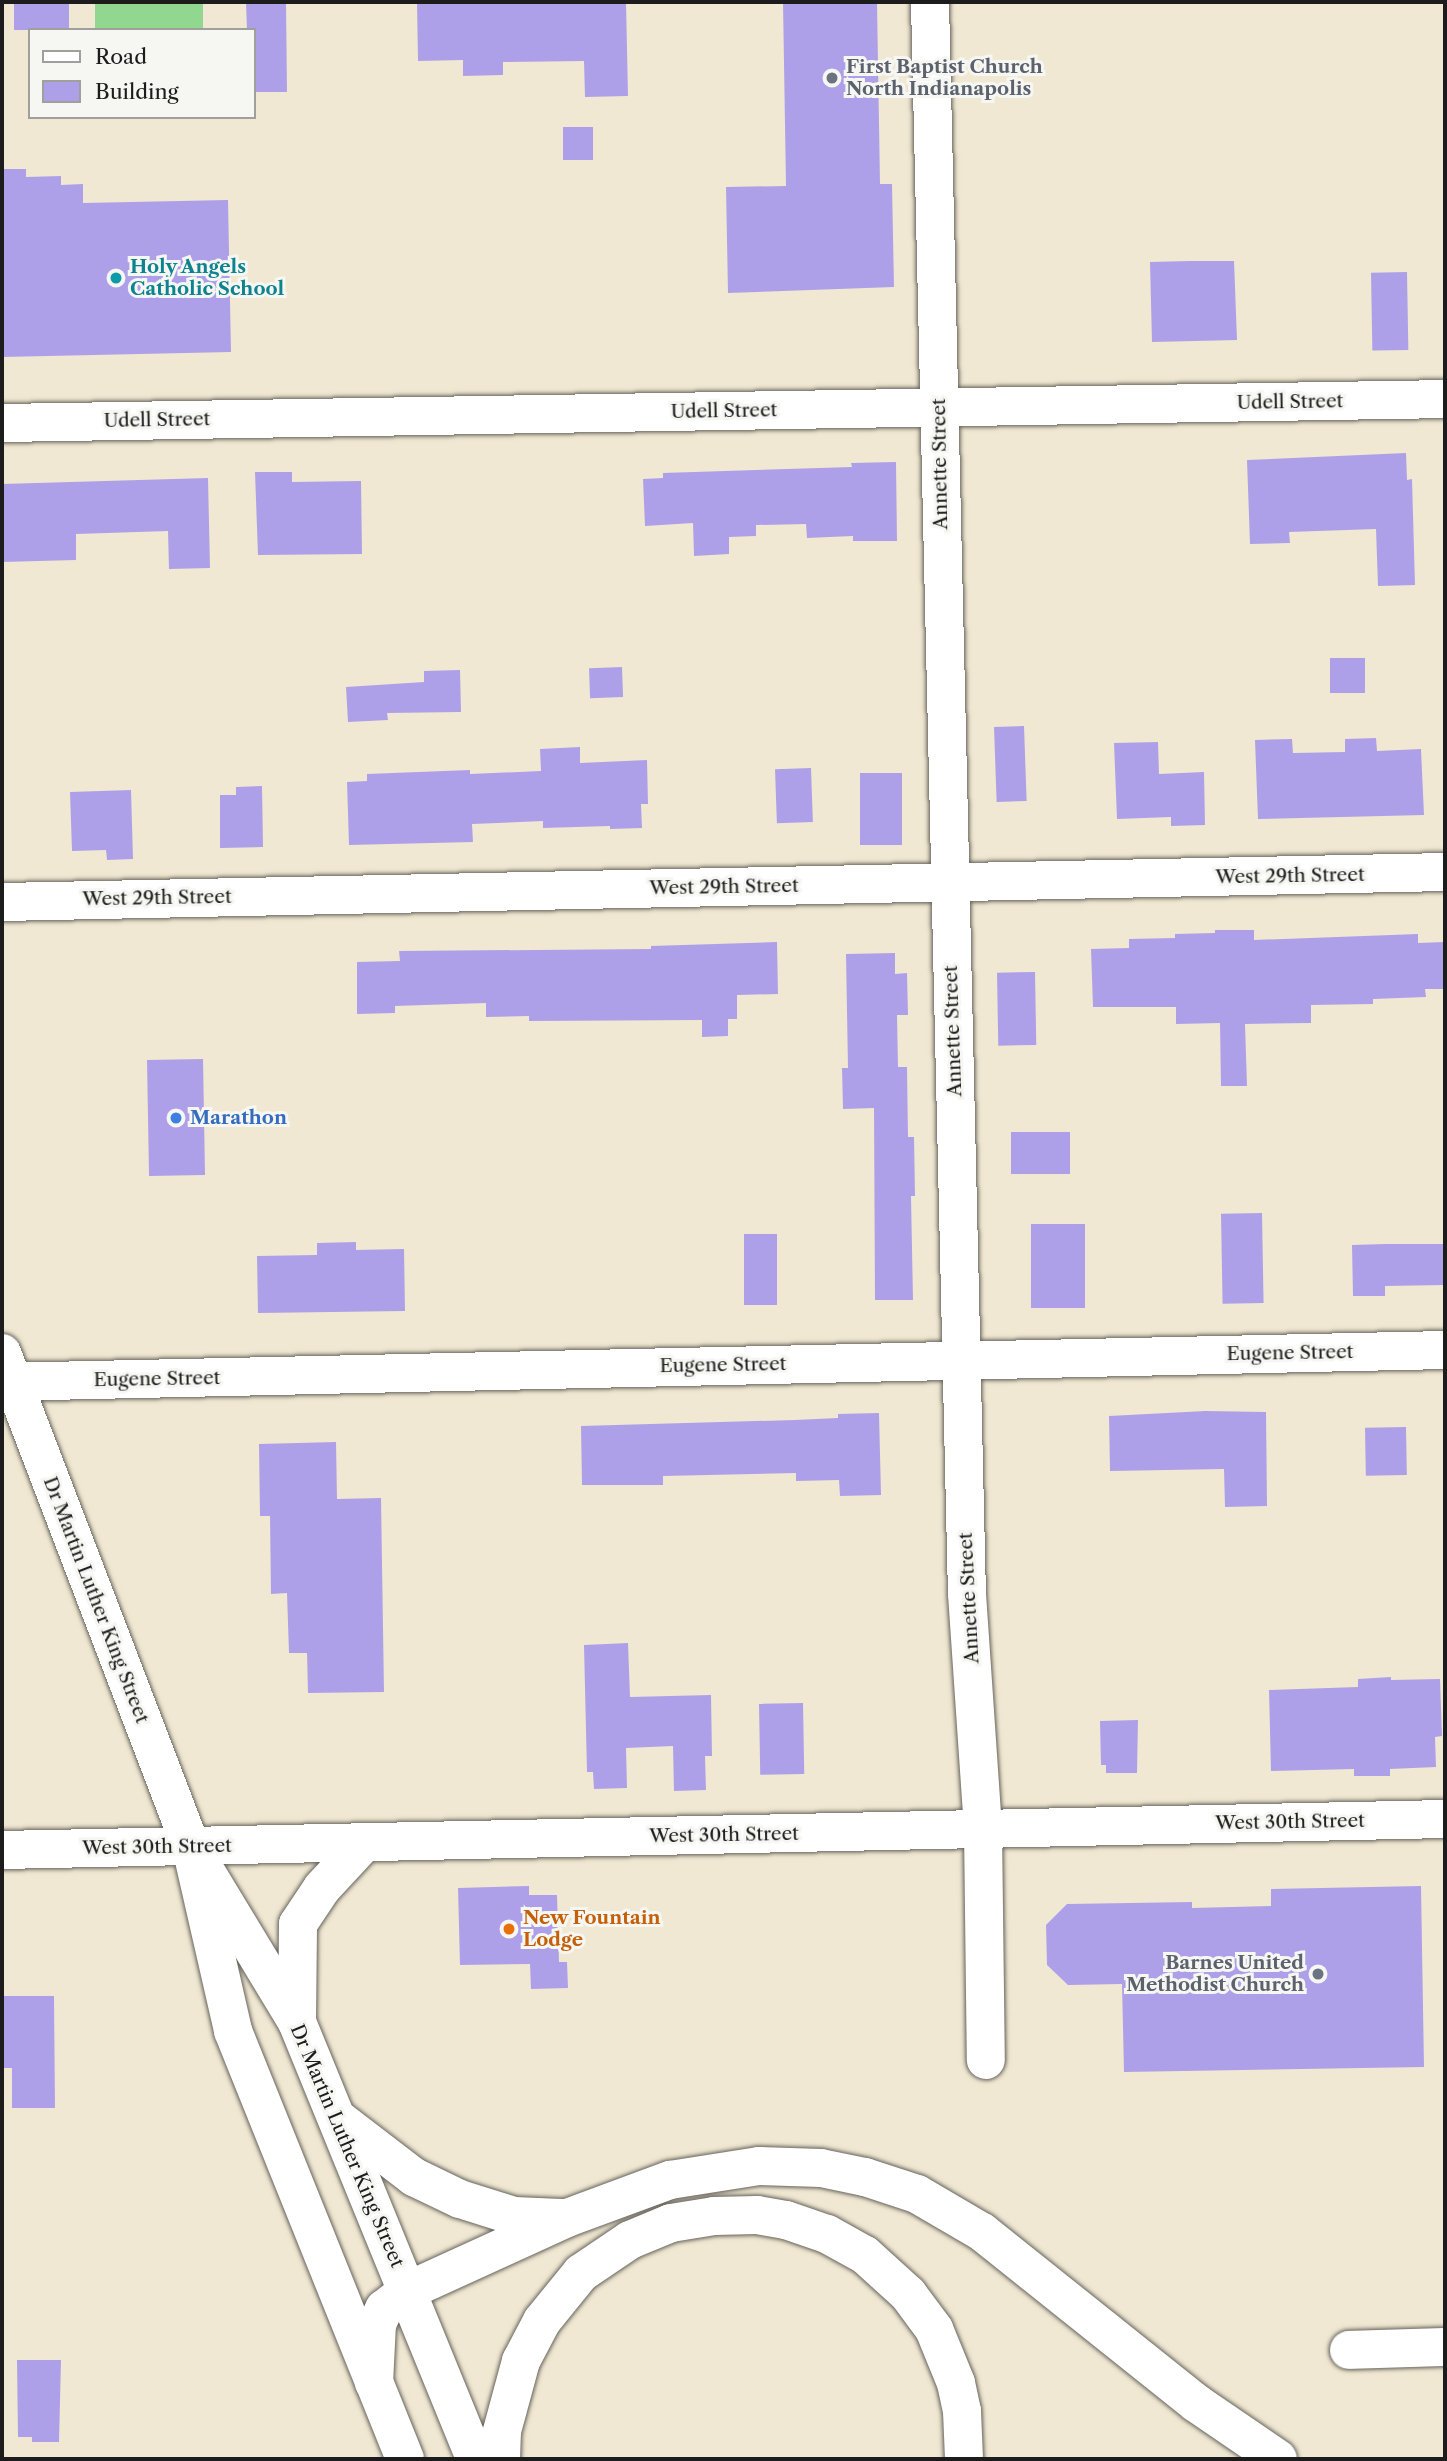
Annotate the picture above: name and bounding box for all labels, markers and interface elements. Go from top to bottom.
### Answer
legend [28,28,256,119]
text: Road [95,44,147,69]
place label: First Baptist Church North Indianapolis [846,56,1043,100]
marker: First Baptist Church North Indianapolis [824,70,840,86]
text: Building [95,79,179,104]
place label: Holy Angels Catholic School [130,256,284,300]
marker: Holy Angels Catholic School [108,270,124,286]
street label: Udell Street [1237,390,1343,414]
street label: Annette Street [927,398,953,530]
street label: Udell Street [671,399,777,423]
street label: Udell Street [104,408,210,432]
street label: West 29th Street [1215,863,1365,889]
street label: West 29th Street [649,874,799,900]
street label: West 29th Street [82,885,232,911]
street label: Annette Street [939,965,967,1097]
place label: Marathon [190,1107,287,1129]
marker: Marathon [168,1110,184,1126]
street label: Eugene Street [1226,1340,1354,1366]
street label: Eugene Street [659,1352,787,1378]
street label: Eugene Street [93,1366,221,1392]
street label: Dr Martin Luther King Street [38,1473,154,1727]
street label: Annette Street [954,1532,984,1664]
street label: West 30th Street [1215,1809,1365,1835]
street label: West 30th Street [649,1822,799,1848]
street label: West 30th Street [82,1834,232,1860]
place label: New Fountain Lodge [523,1907,661,1951]
marker: New Fountain Lodge [501,1921,517,1937]
place label: Barnes United Methodist Church [1126,1952,1304,1996]
marker: Barnes United Methodist Church [1310,1966,1326,1982]
street label: Dr Martin Luther King Street [285,2021,409,2271]

